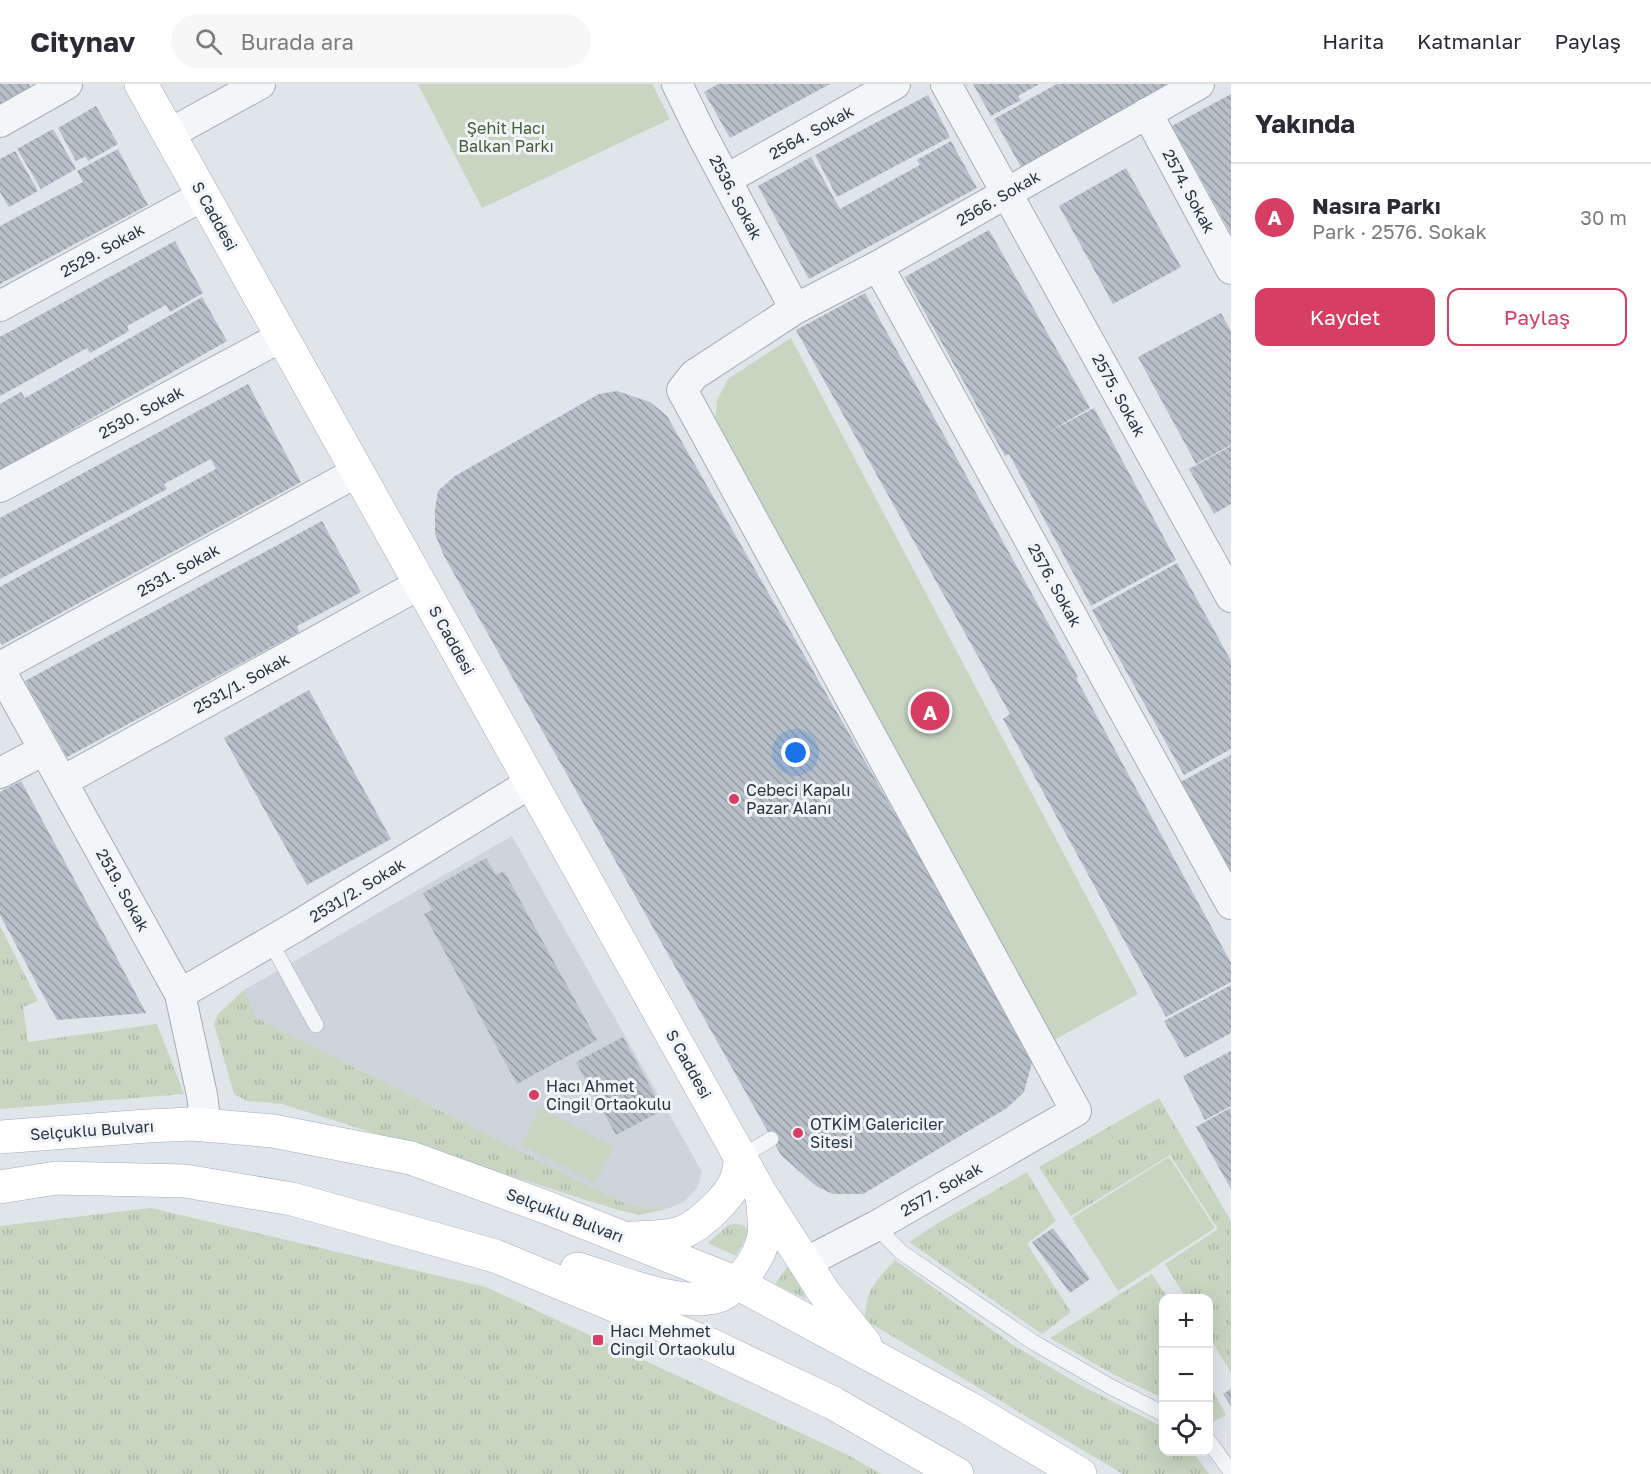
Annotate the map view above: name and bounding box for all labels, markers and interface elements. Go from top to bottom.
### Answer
search box [171,14,591,68]
text: Citynav [30,25,135,58]
icon: search [192,25,225,58]
text: Burada ara [240,28,354,55]
text: Harita [1322,28,1384,54]
text: Katmanlar [1417,28,1522,54]
text: Paylaş [1555,28,1621,54]
street label: 2564. Sokak [765,101,857,163]
text: Yakında [1255,108,1355,139]
park label: Şehit Hacı Balkan Parkı [458,118,554,156]
street label: 2574. Sokak [1158,146,1220,236]
street label: 2536. Sokak [705,151,767,243]
street label: 2566. Sokak [952,166,1044,230]
street label: S Caddesi [188,178,242,254]
text: Nasıra Parkı [1312,192,1441,219]
text: A [1267,205,1282,229]
text: 30 m [1580,205,1627,229]
street label: 2529. Sokak [56,219,148,281]
text: Park · 2576. Sokak [1312,219,1487,243]
button: Kaydet [1255,288,1435,346]
button: Paylaş [1447,288,1627,346]
street label: 2575. Sokak [1088,350,1150,440]
street label: 2530. Sokak [95,381,187,443]
street label: 2531. Sokak [133,539,223,601]
street label: 2576. Sokak [1024,540,1086,630]
street label: S Caddesi [425,602,479,678]
street label: 2531/1. Sokak [189,648,293,718]
pin: A [910,688,950,734]
your location [781,738,810,767]
place label: Cebeci Kapalı Pazar Alanı [746,780,851,818]
marker: Cebeci Kapalı Pazar Alanı [727,792,741,806]
street label: 2519. Sokak [92,845,154,935]
street label: 2531/2. Sokak [305,854,409,926]
street label: S Caddesi [662,1026,716,1102]
place label: Hacı Ahmet Cingil Ortaokulu [546,1076,671,1114]
marker: Hacı Ahmet Cingil Ortaokulu [527,1088,541,1102]
place label: OTKİM Galericiler Sitesi [810,1114,944,1152]
street label: Selçuklu Bulvarı [29,1116,155,1144]
marker: OTKİM Galericiler Sitesi [791,1126,805,1140]
street label: 2577. Sokak [897,1158,985,1220]
street label: Selçuklu Bulvarı [504,1183,626,1247]
map controls [1159,1294,1213,1456]
button: + [1159,1294,1213,1348]
place label: Hacı Mehmet Cingil Ortaokulu [610,1321,735,1359]
marker: Hacı Mehmet Cingil Ortaokulu [591,1333,605,1347]
button: − [1159,1348,1213,1402]
button: locate [1159,1402,1213,1456]

